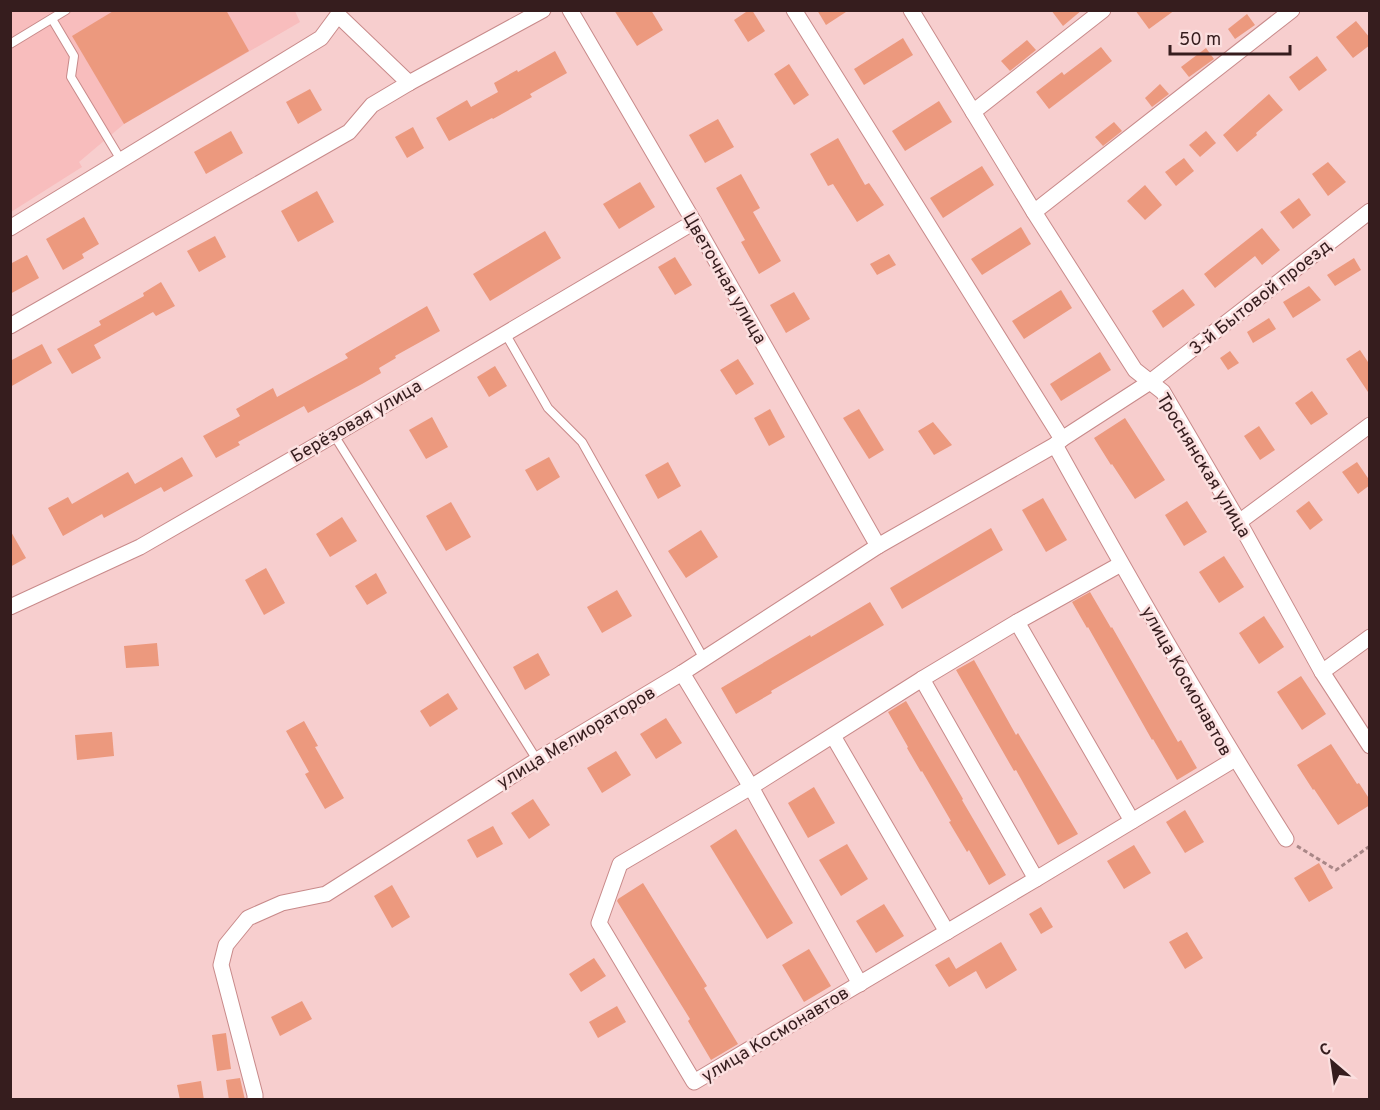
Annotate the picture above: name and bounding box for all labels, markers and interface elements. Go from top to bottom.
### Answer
scale bar [1170,18,1290,56]
text: 50 m [1179,29,1221,52]
street label: Цветочная улица [677,209,771,349]
street label: 3-й Бытовой проезд [1185,235,1337,361]
street label: Берёзовая улица [287,375,426,469]
street label: Троснянская улица [1150,389,1255,542]
street label: улица Космонавтов [1135,603,1236,761]
street label: улица Мелиораторов [493,682,660,795]
street label: улица Космонавтов [698,982,854,1088]
north arrow [1302,1032,1362,1092]
text: С [1316,1039,1335,1062]

